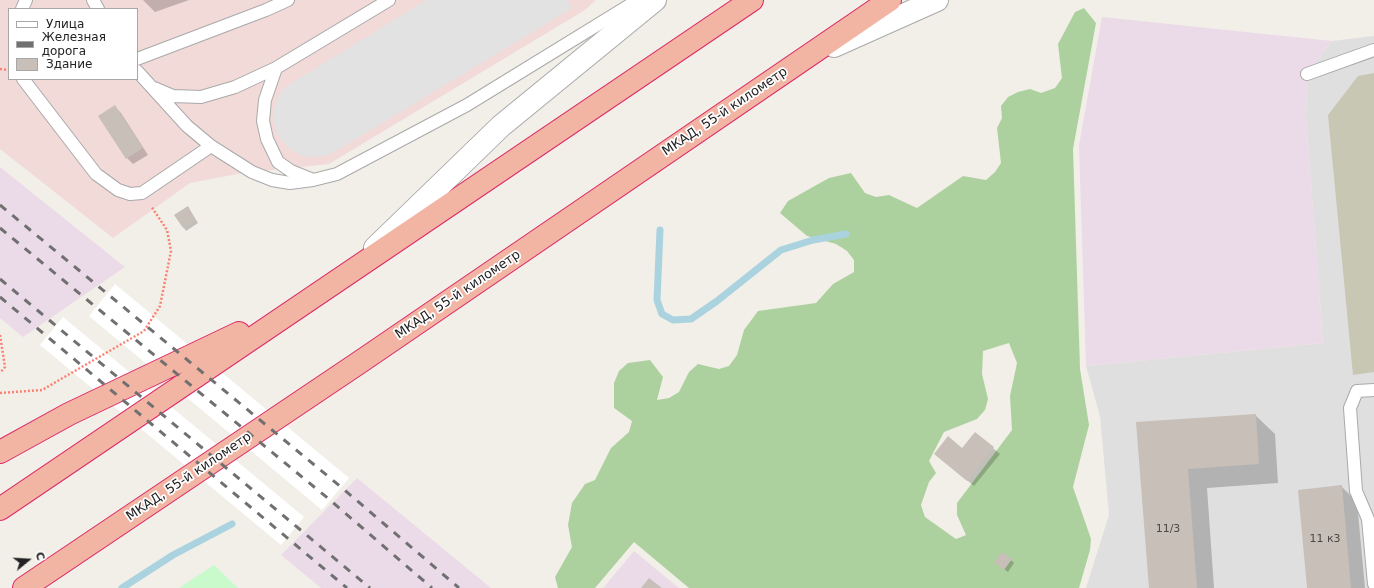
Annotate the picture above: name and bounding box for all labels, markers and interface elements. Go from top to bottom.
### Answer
legend [8,8,138,80]
text: Улица [46,17,84,31]
text: Железная дорога [42,30,106,58]
text: Здание [46,57,92,71]
street label: МКАД, 55-й километр [659,64,791,160]
street label: МКАД, 55-й километр [392,247,524,343]
street label: МКАД, 55-й километр [123,429,255,525]
house number: 11/3 [1156,522,1180,536]
house number: 11 к3 [1309,532,1341,546]
north arrow [8,540,48,580]
text: С [32,550,47,562]

